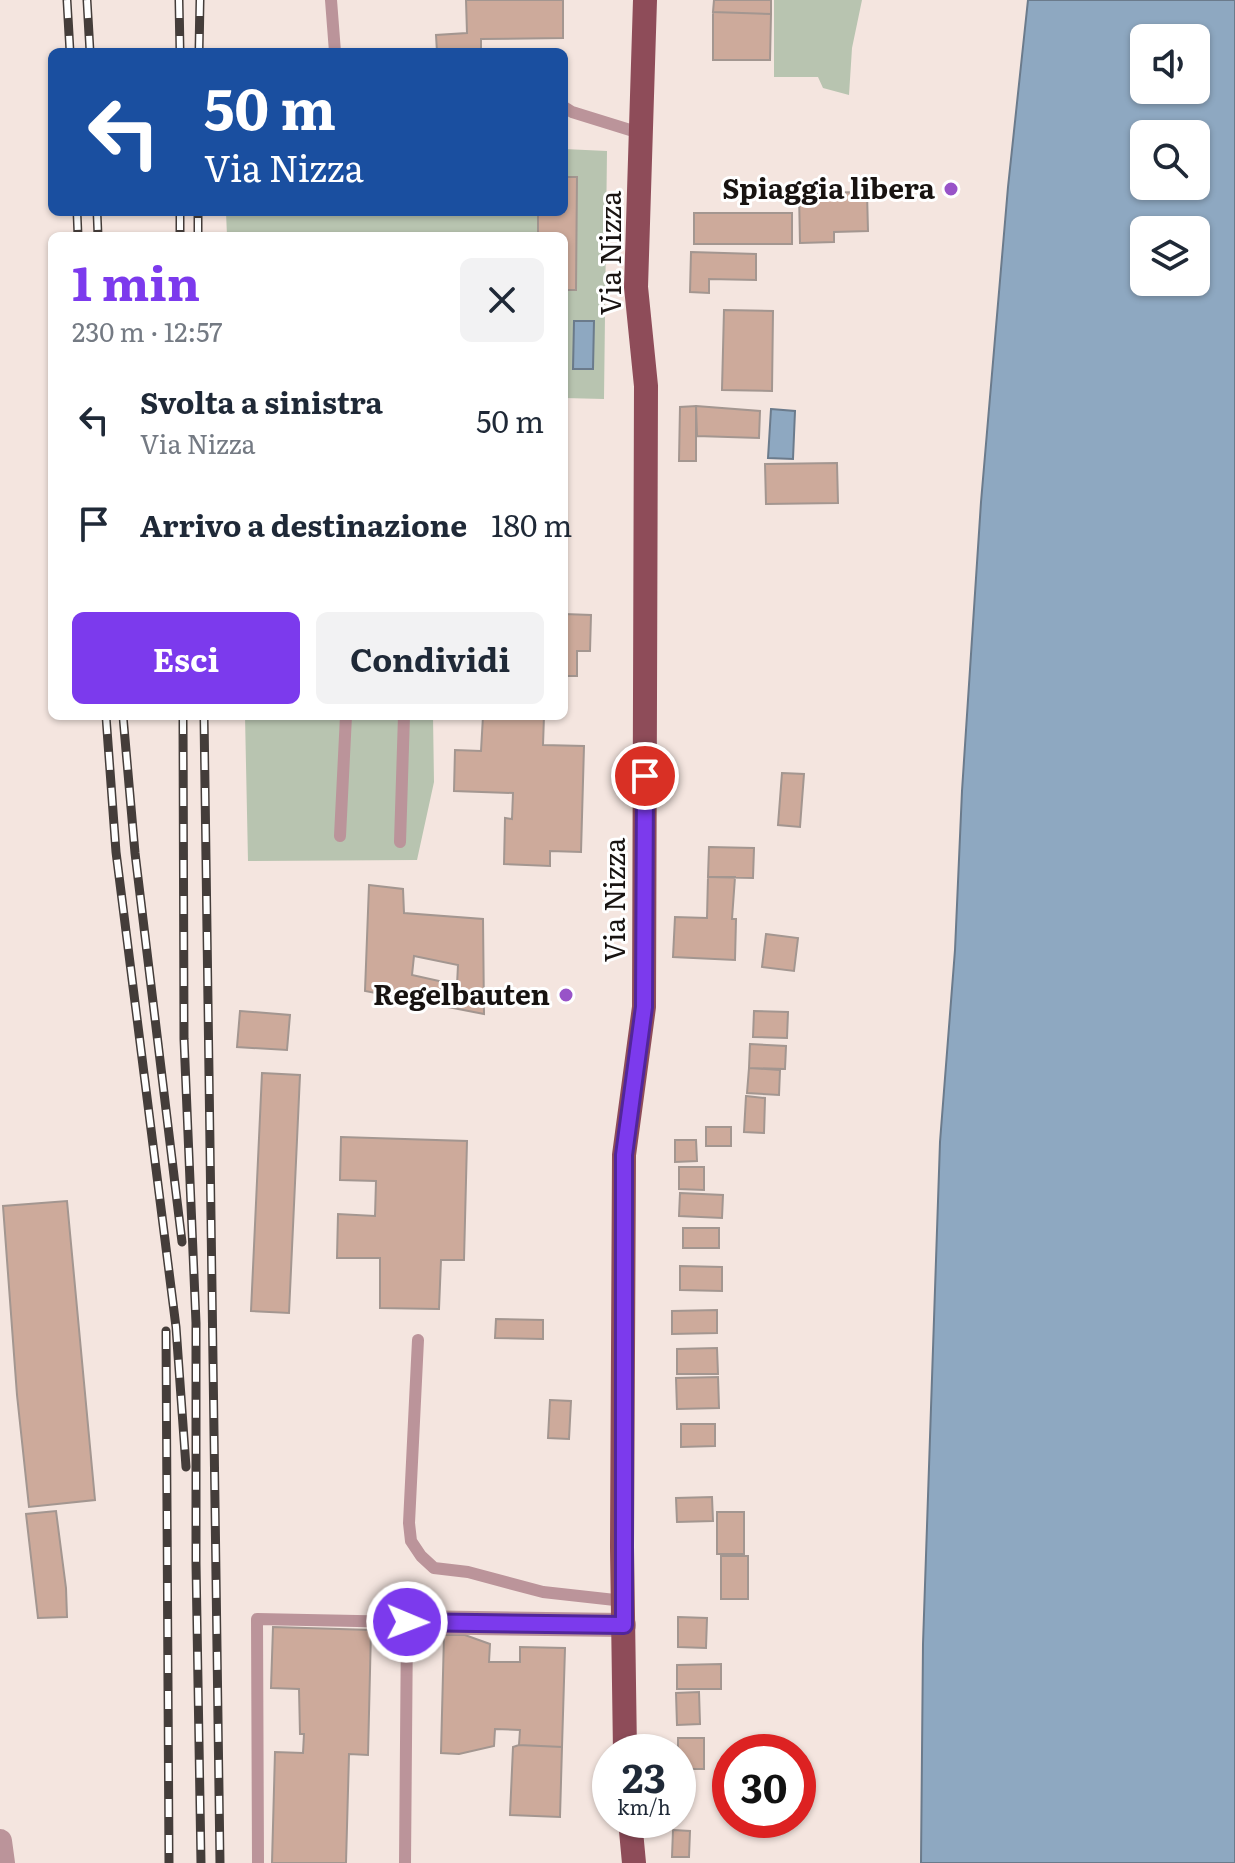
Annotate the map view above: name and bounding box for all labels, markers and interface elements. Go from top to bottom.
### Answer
map controls [1130,24,1210,296]
button: sound [1130,24,1210,104]
text: 50 m [204,64,336,147]
icon: left [72,80,176,184]
button: search [1130,120,1210,200]
text: Via Nizza [204,140,364,193]
place label: Spiaggia libera [722,166,936,208]
marker: Spiaggia libera [942,180,960,198]
street label: Via Nizza [588,191,630,315]
button: layers [1130,216,1210,296]
text: 1 min [72,245,200,316]
button: close [460,258,544,342]
text: 230 m · 12:57 [72,311,222,350]
text: Svolta a sinistra [140,379,383,423]
icon: left [72,398,116,442]
text: 50 m [476,398,544,442]
text: Via Nizza [140,423,256,462]
icon: arrive [72,502,116,546]
text: Arrivo a destinazione [140,502,467,546]
text: 180 m [491,502,572,546]
button: Esci [72,612,300,704]
button: Condividi [316,612,544,704]
pin [611,742,679,810]
icon: arrive [623,754,667,798]
street label: Via Nizza [592,838,634,962]
place label: Regelbauten [373,972,550,1014]
marker: Regelbauten [557,986,575,1004]
position arrow [365,1580,449,1664]
speed limit sign: 30 [712,1734,816,1838]
text: 23 [622,1746,666,1805]
text: km/h [617,1791,671,1821]

